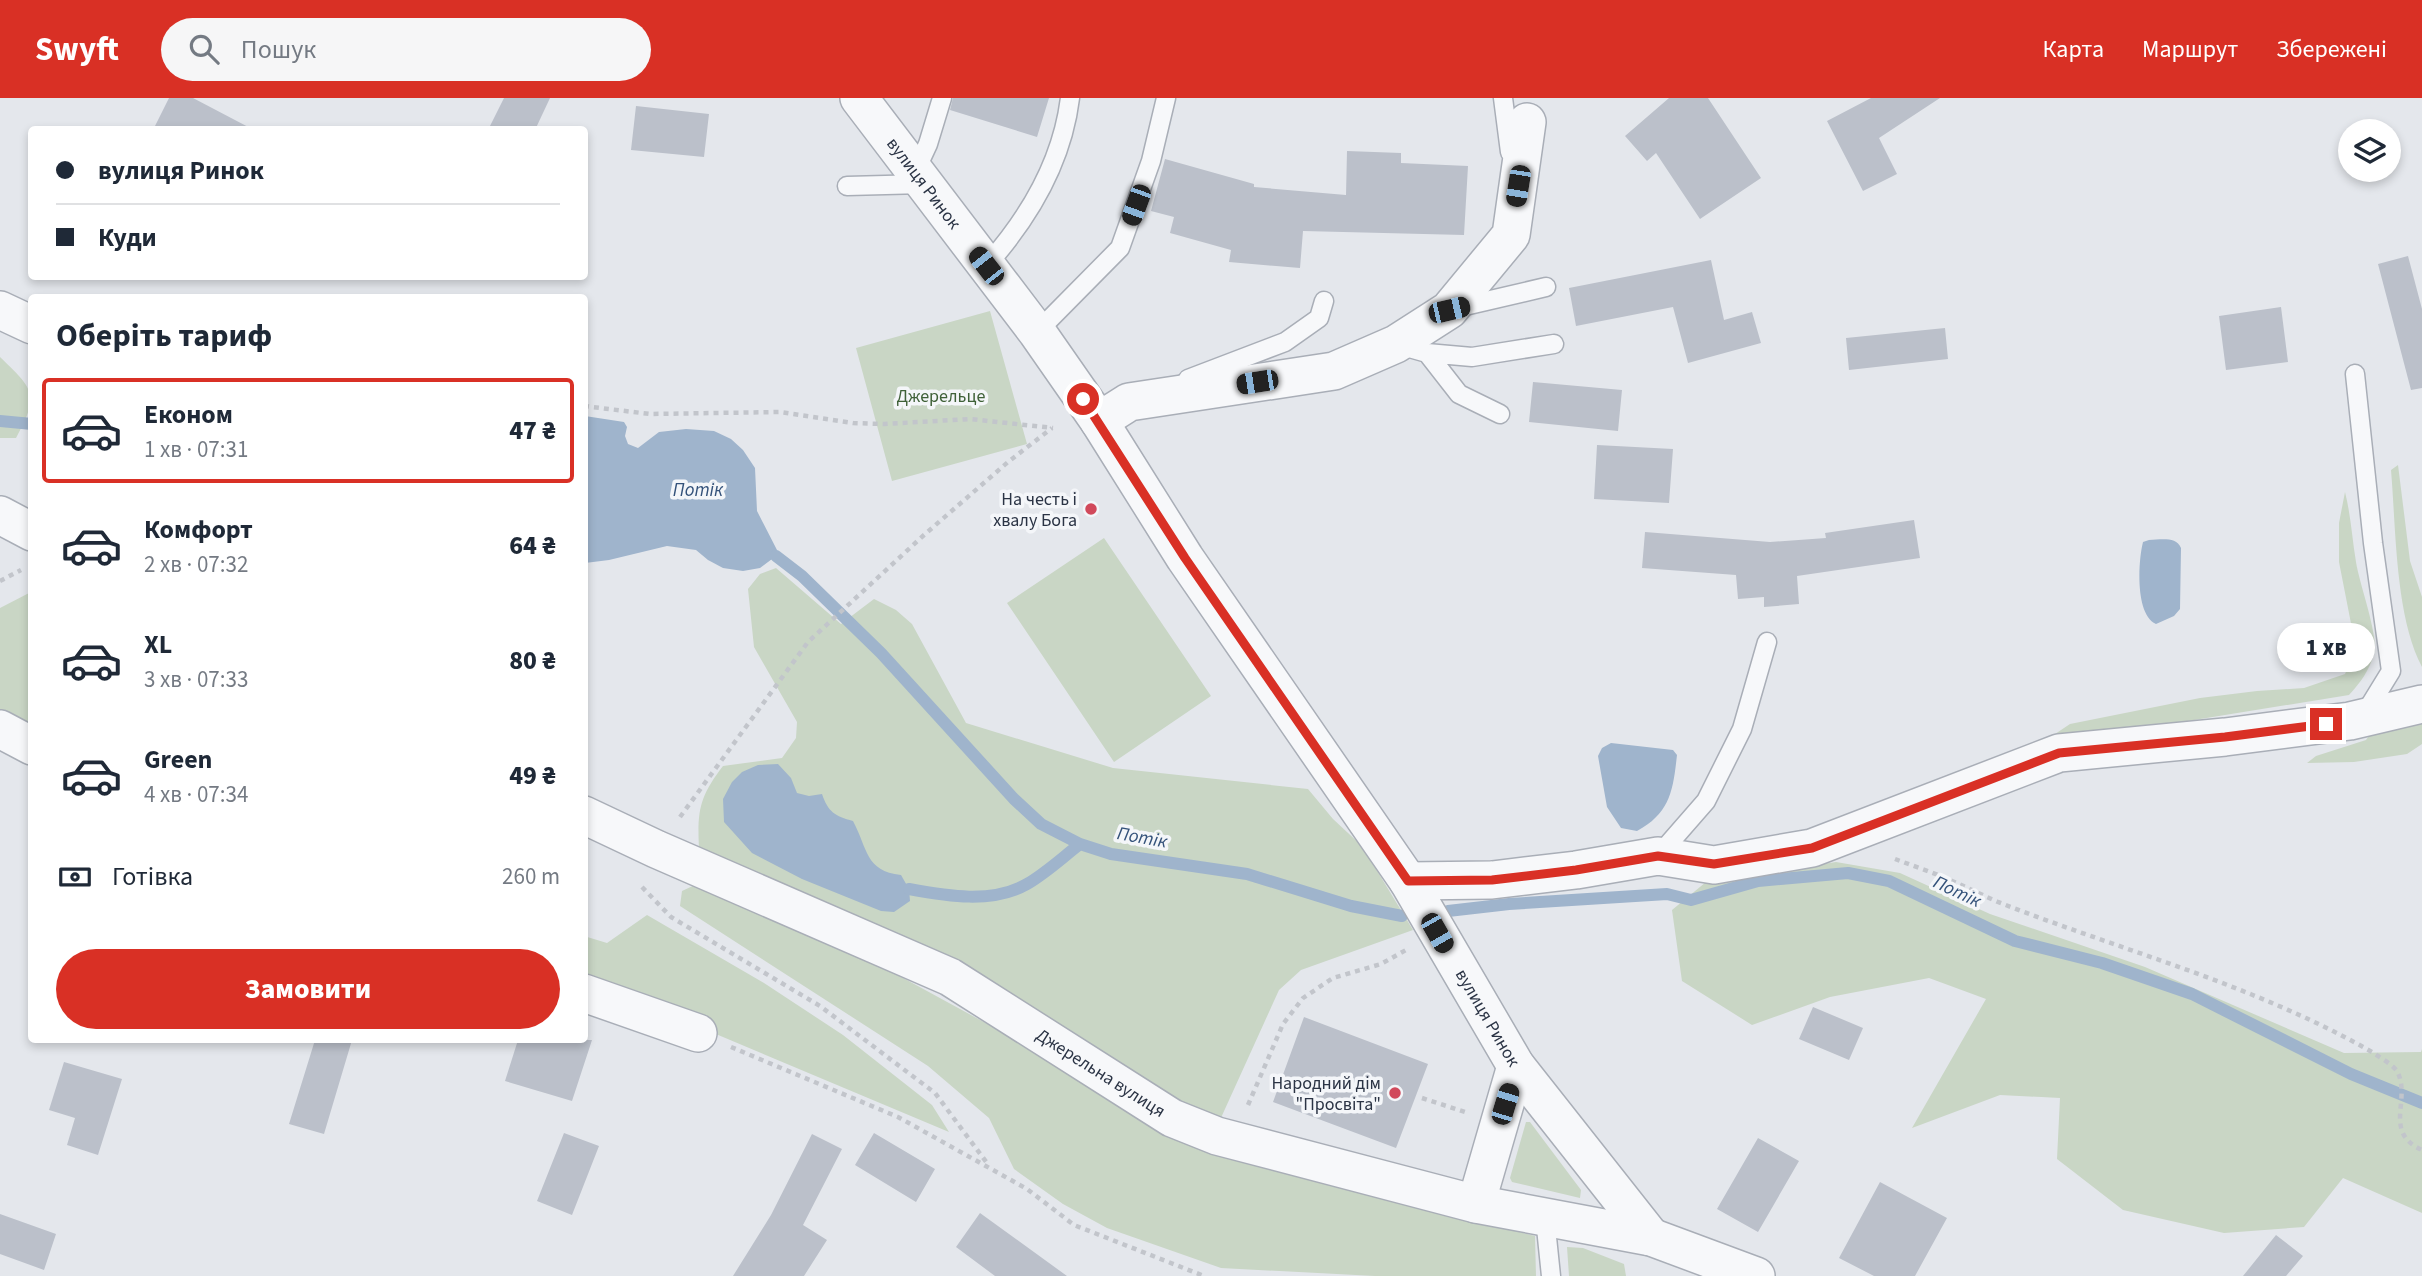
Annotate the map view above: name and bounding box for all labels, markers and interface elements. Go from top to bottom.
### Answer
search box [161,18,651,81]
text: Swyft [35,26,119,73]
icon: search [185,30,223,68]
text: Пошук [241,31,316,68]
text: Карта [2042,32,2104,67]
text: Маршрут [2142,32,2238,67]
text: Збережені [2276,32,2387,67]
map controls [2338,119,2401,182]
button: layers [2338,119,2401,182]
street label: вулиця Ринок [881,132,967,234]
text: вулиця Ринок [98,152,264,189]
car [1505,164,1532,208]
car [1119,182,1154,228]
text: Куди [98,219,157,256]
car [965,243,1008,289]
car [1427,295,1472,325]
text: Оберіть тариф [56,313,272,359]
car [1235,368,1280,396]
route start [1067,383,1099,415]
park label: Джерельце [897,384,985,409]
text: Економ [144,396,233,433]
icon: car [60,399,123,462]
text: 47 ₴ [509,412,556,449]
text: 1 хв · 07:31 [144,433,248,466]
water label: Потік [673,477,724,504]
place label: На честь і хвалу Бога [993,487,1077,533]
marker: На честь і хвалу Бога [1083,501,1099,517]
text: Комфорт [144,511,253,548]
icon: car [60,514,123,577]
text: 64 ₴ [509,527,556,564]
text: 2 хв · 07:32 [144,548,248,581]
callout: 1 хв [2277,622,2375,672]
text: XL [144,626,172,663]
icon: car [60,629,123,692]
text: 1 хв [2305,631,2347,664]
text: 80 ₴ [509,642,556,679]
text: 3 хв · 07:33 [144,663,248,696]
route end [2310,708,2342,740]
text: Green [144,741,212,778]
icon: car [60,744,123,807]
text: 49 ₴ [509,757,556,794]
text: 4 хв · 07:34 [144,778,248,811]
water label: Потік [1115,820,1170,856]
icon: cash [56,858,94,896]
text: Готівка [112,858,193,895]
text: 260 m [502,860,560,893]
water label: Потік [1929,869,1986,915]
car [1418,910,1457,956]
button: Замовити [56,949,560,1029]
street label: вулиця Ринок [1449,964,1526,1071]
street label: Джерельна вулиця [1031,1022,1170,1123]
place label: Народний дім "Просвіта" [1271,1071,1381,1117]
car [1489,1081,1522,1127]
marker: Народний дім "Просвіта" [1387,1085,1403,1101]

